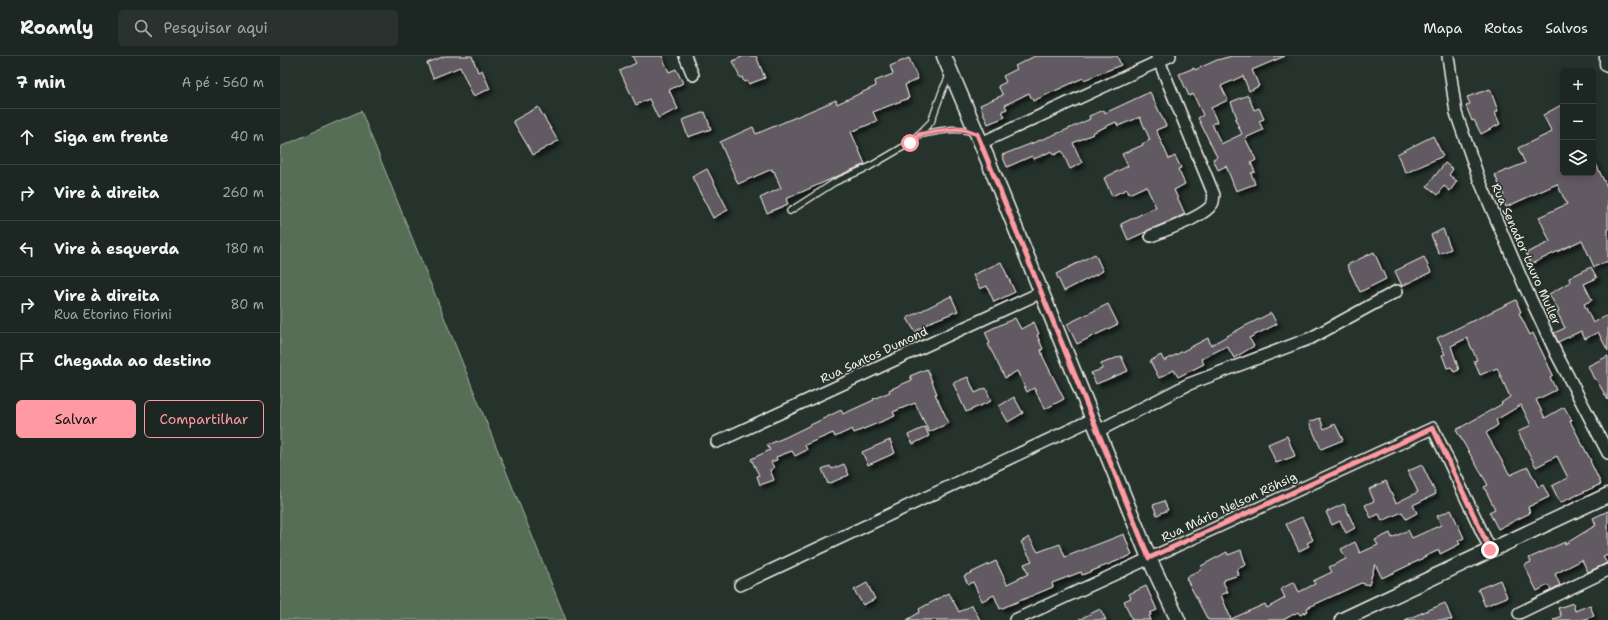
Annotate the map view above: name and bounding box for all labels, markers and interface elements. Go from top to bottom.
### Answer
search box [118,10,398,46]
text: Roamly [20,15,94,40]
icon: search [132,17,154,39]
text: Pesquisar aqui [164,18,268,38]
text: Mapa [1423,19,1462,37]
text: Rotas [1484,19,1523,37]
text: Salvos [1545,19,1588,37]
map controls [1560,68,1596,176]
button: + [1560,68,1596,104]
text: 7 min [16,71,66,93]
text: A pé · 560 m [182,74,264,91]
button: − [1560,104,1596,140]
icon: ahead [16,126,38,148]
text: Siga em frente [54,127,169,147]
text: 40 m [230,128,264,145]
route start [901,134,919,152]
button: layers [1560,140,1596,176]
street label: Rua Senador Lauro Muller [1488,181,1565,328]
icon: right [16,182,38,204]
text: Vire à direita [54,183,159,203]
text: 260 m [222,184,264,201]
icon: left [16,238,38,260]
text: Vire à esquerda [54,239,179,259]
text: 180 m [225,240,264,257]
text: Vire à direita [54,286,159,306]
icon: right [16,294,38,316]
text: 80 m [230,296,264,313]
text: Rua Etorino Fiorini [54,306,172,323]
street label: Rua Santos Dumond [818,323,931,387]
icon: arrive [16,350,38,372]
text: Chegada ao destino [54,351,211,371]
button: Salvar [16,400,136,438]
button: Compartilhar [144,400,264,438]
street label: Rua Mário Nelson Röhsig [1159,469,1299,545]
route end [1481,541,1499,559]

